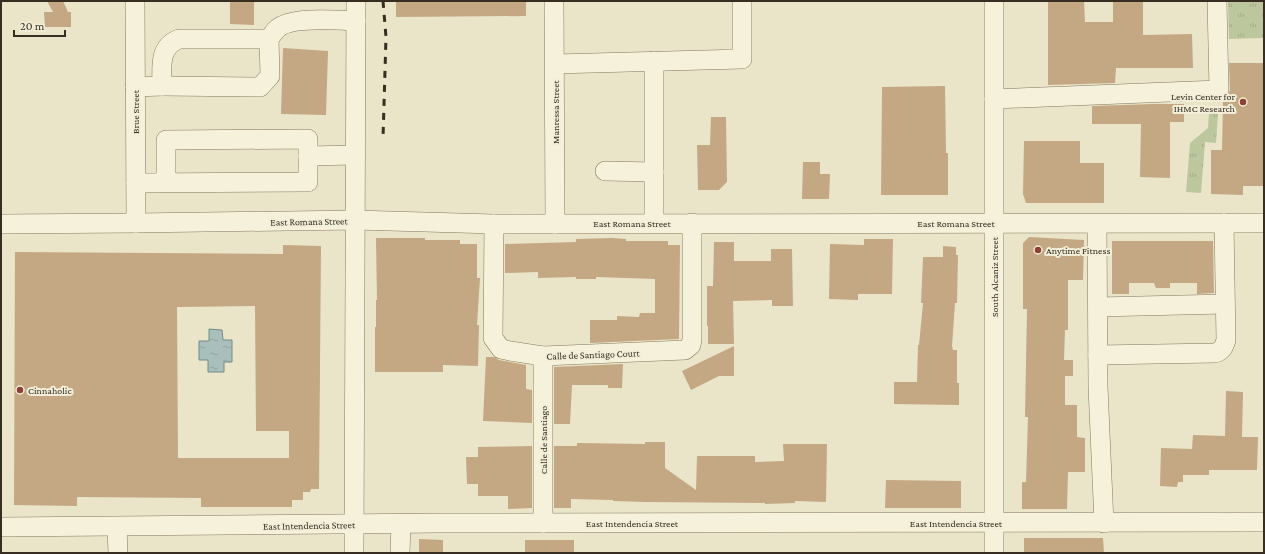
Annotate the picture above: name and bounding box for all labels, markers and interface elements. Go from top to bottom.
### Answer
scale bar [14,12,65,38]
text: 20 m [20,19,45,33]
street label: Manressa Street [550,79,561,144]
street label: Brue Street [130,89,141,134]
place label: Levin Center for IHMC Research [1171,91,1236,114]
marker: Levin Center for IHMC Research [1238,97,1248,107]
street label: East Romana Street [270,215,349,228]
street label: East Romana Street [593,218,671,229]
street label: East Romana Street [917,218,995,229]
street label: South Alcaniz Street [989,236,1000,317]
marker: Anytime Fitness [1033,245,1043,255]
place label: Anytime Fitness [1046,245,1110,256]
street label: Calle de Santiago Court [546,347,641,362]
marker: Cinnaholic [15,385,25,395]
place label: Cinnaholic [28,385,72,396]
street label: Calle de Santiago [538,406,549,474]
street label: East Intendencia Street [586,518,679,529]
street label: East Intendencia Street [910,518,1003,529]
street label: East Intendencia Street [263,519,356,532]

